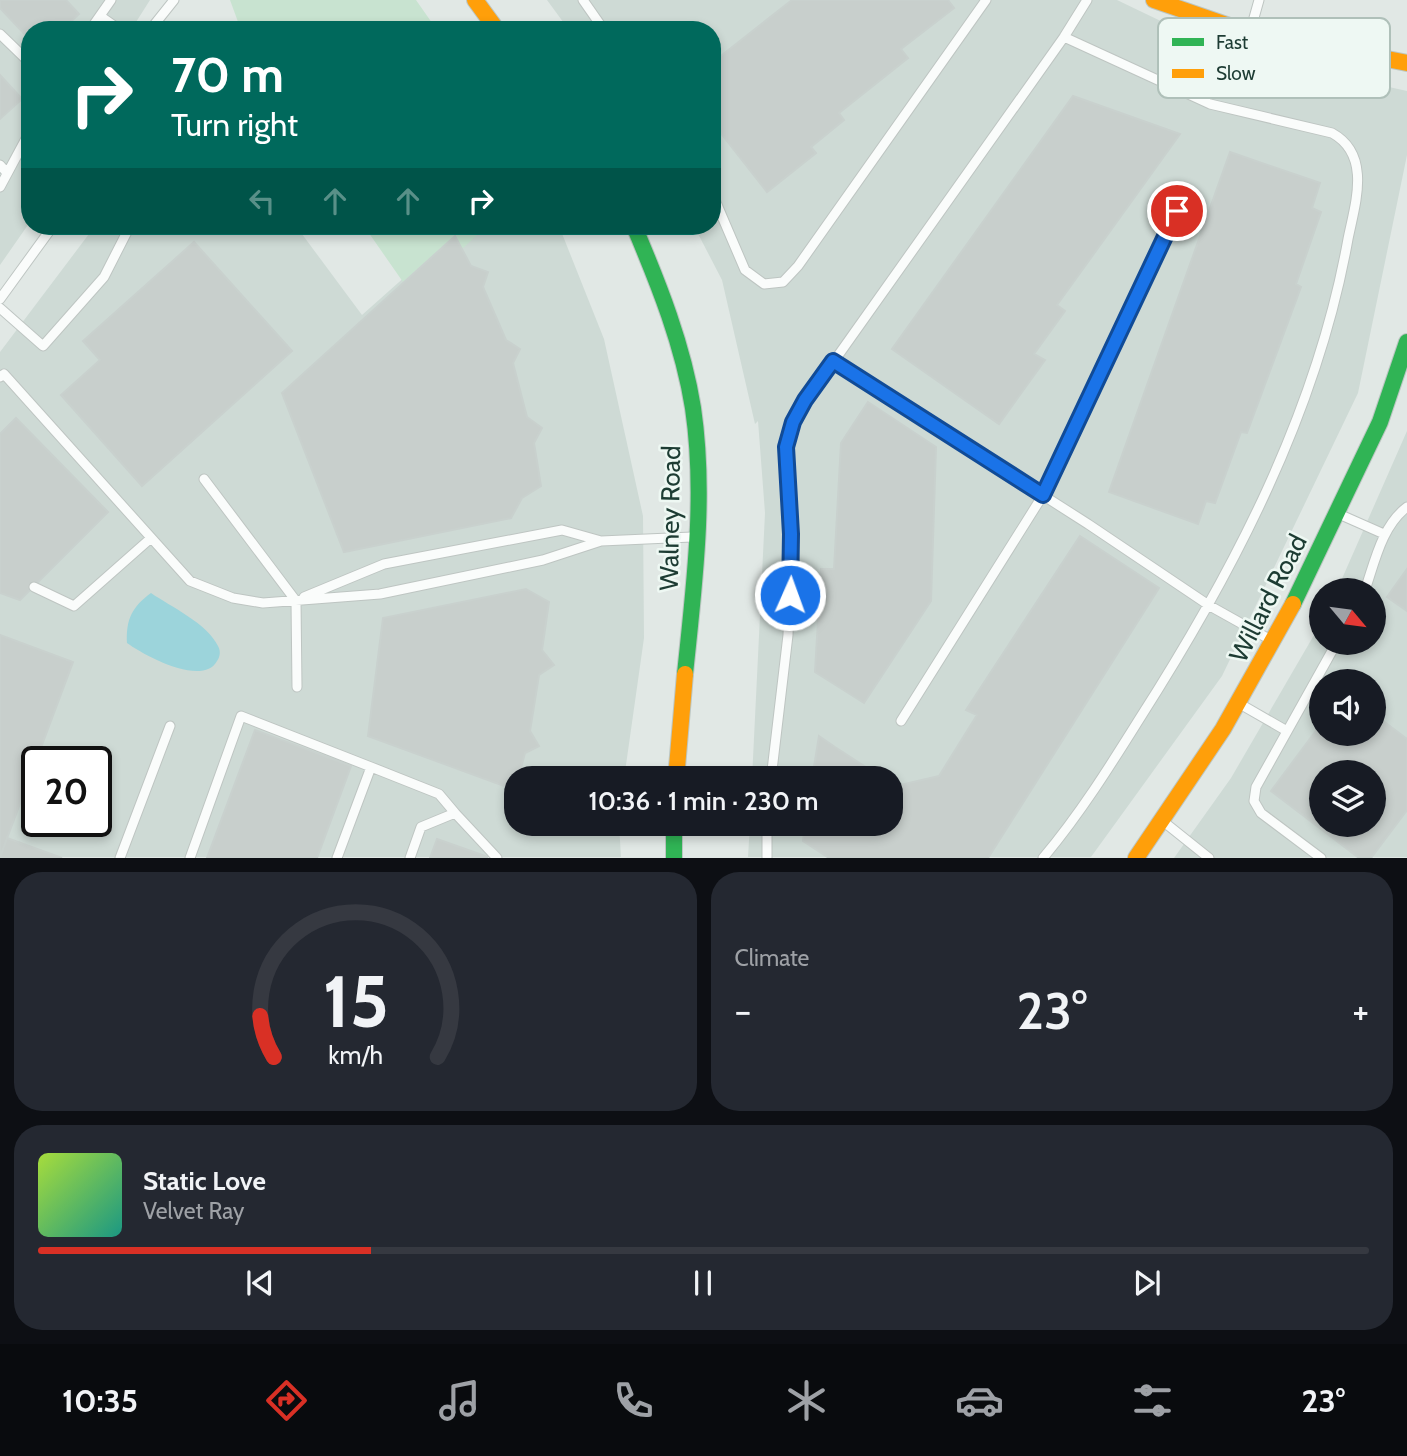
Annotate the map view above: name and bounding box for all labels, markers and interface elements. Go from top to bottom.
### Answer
legend [1158,18,1390,98]
text: Fast [1216,31,1249,54]
text: 70 m [171,45,284,104]
icon: right [56,49,147,140]
text: Slow [1216,62,1256,85]
text: Turn right [171,105,298,144]
pin [1147,181,1207,241]
icon: left [243,182,281,220]
icon: ahead [316,182,354,220]
icon: ahead [389,182,427,220]
icon: right [462,182,500,220]
icon: arrive [1158,192,1196,230]
street label: Walney Road [653,445,687,591]
street label: Willard Road [1222,529,1314,667]
position arrow [753,558,827,632]
north arrow [1309,578,1386,654]
map controls [1309,578,1386,837]
button: sound [1309,669,1386,746]
speed limit sign: 20 [21,746,112,837]
button: layers [1309,760,1386,837]
text: 10:36 · 1 min · 230 m [588,785,819,817]
text: Climate [735,944,809,972]
text: 15 [322,958,388,1046]
text: 23° [1016,979,1087,1042]
text: − [735,987,751,1034]
text: + [1352,987,1369,1034]
text: km/h [328,1040,383,1070]
text: Static Love [143,1165,266,1197]
text: Velvet Ray [143,1197,244,1225]
icon: previous [241,1264,279,1302]
icon: pause [684,1264,722,1302]
icon: next [1128,1264,1166,1302]
icon: directions [262,1376,311,1425]
icon: music [435,1376,484,1425]
icon: phone [609,1376,658,1425]
icon: climate [782,1376,831,1425]
icon: car [955,1376,1004,1425]
icon: filters [1128,1376,1177,1425]
text: 10:35 [62,1381,138,1420]
text: 23° [1301,1381,1345,1420]

